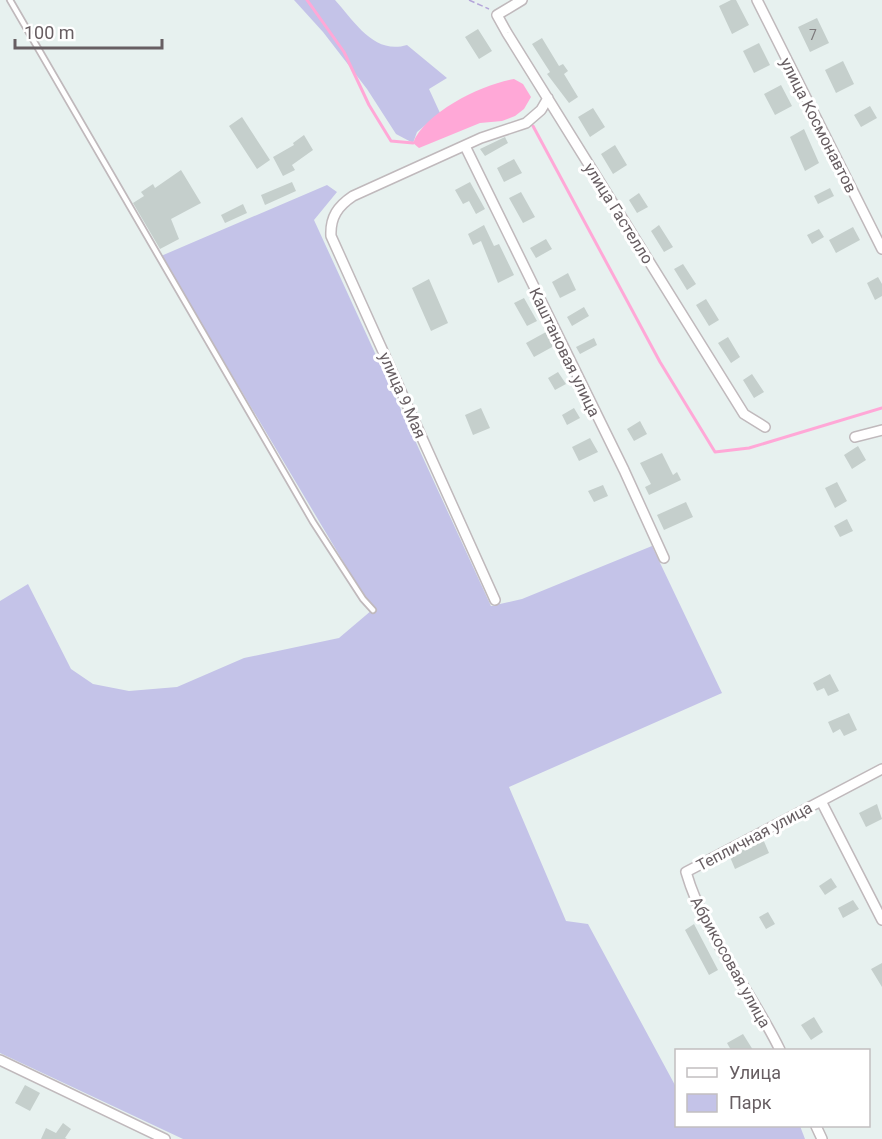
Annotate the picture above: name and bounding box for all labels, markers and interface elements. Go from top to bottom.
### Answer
scale bar [15,12,162,50]
text: 100 m [24,22,75,43]
house number: 7 [809,27,817,43]
street label: улица Космонавтов [776,54,861,196]
street label: улица Гастелло [580,159,657,267]
street label: Каштановая улица [525,285,604,420]
street label: улица 9 Мая [375,349,430,441]
street label: Тепличная улица [693,798,815,875]
street label: Абрикосовая улица [687,893,775,1031]
legend [675,1049,870,1127]
text: Улица [729,1062,781,1083]
text: Парк [729,1092,772,1113]

